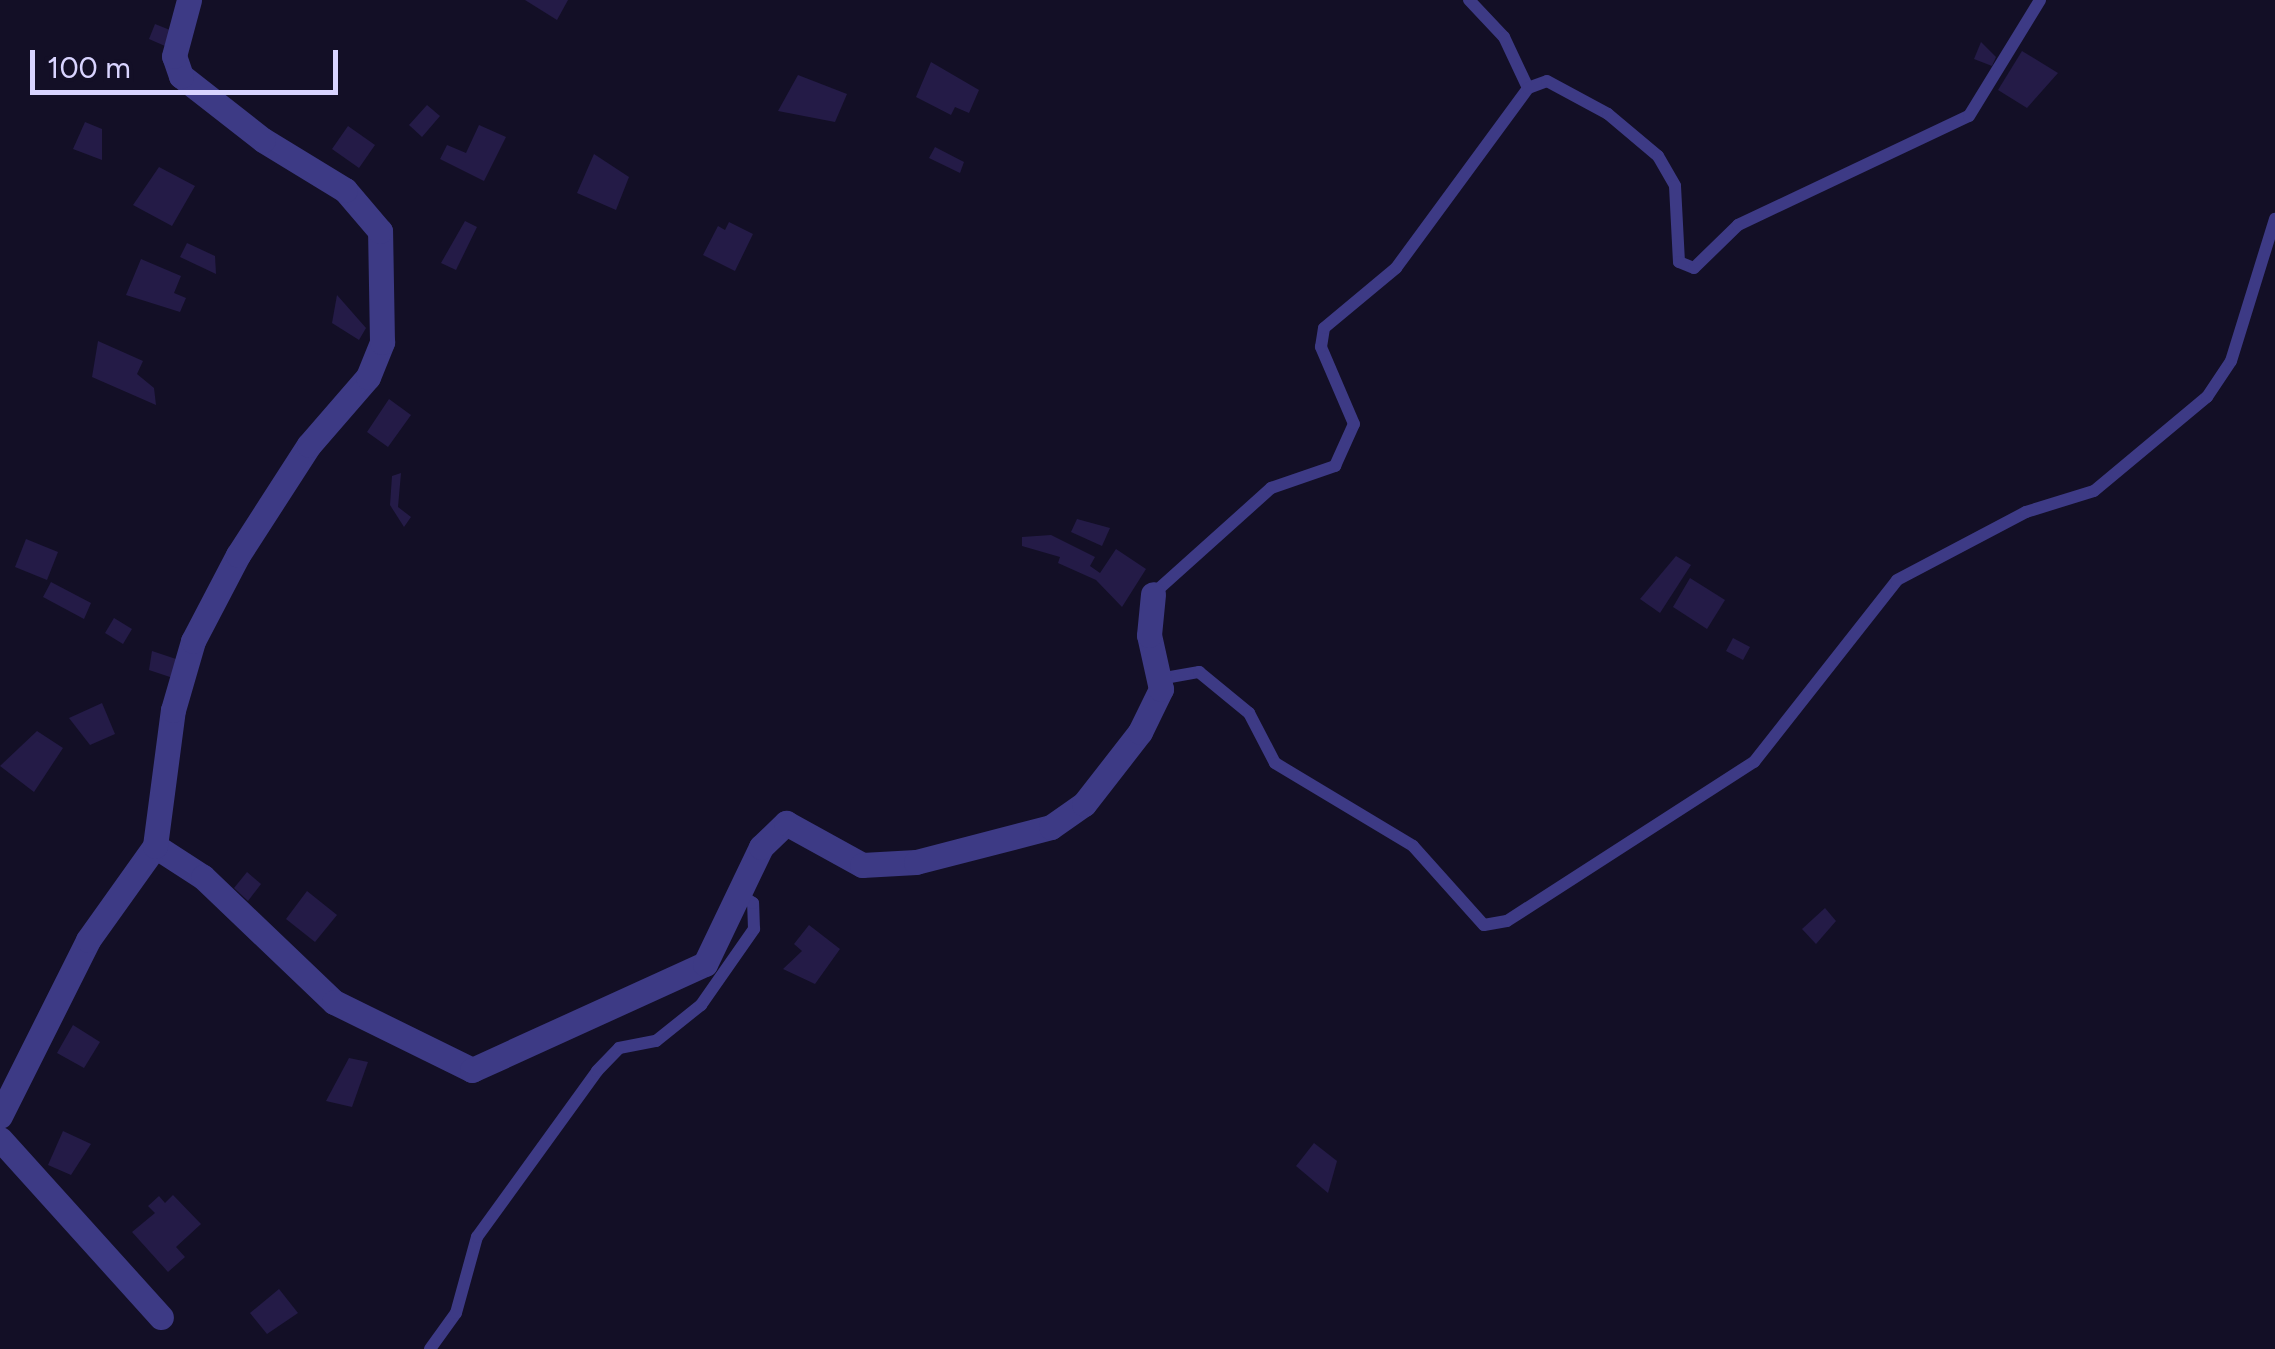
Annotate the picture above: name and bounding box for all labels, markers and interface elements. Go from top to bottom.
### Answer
scale bar [35,30,342,92]
text: 100 m [47,49,131,86]

